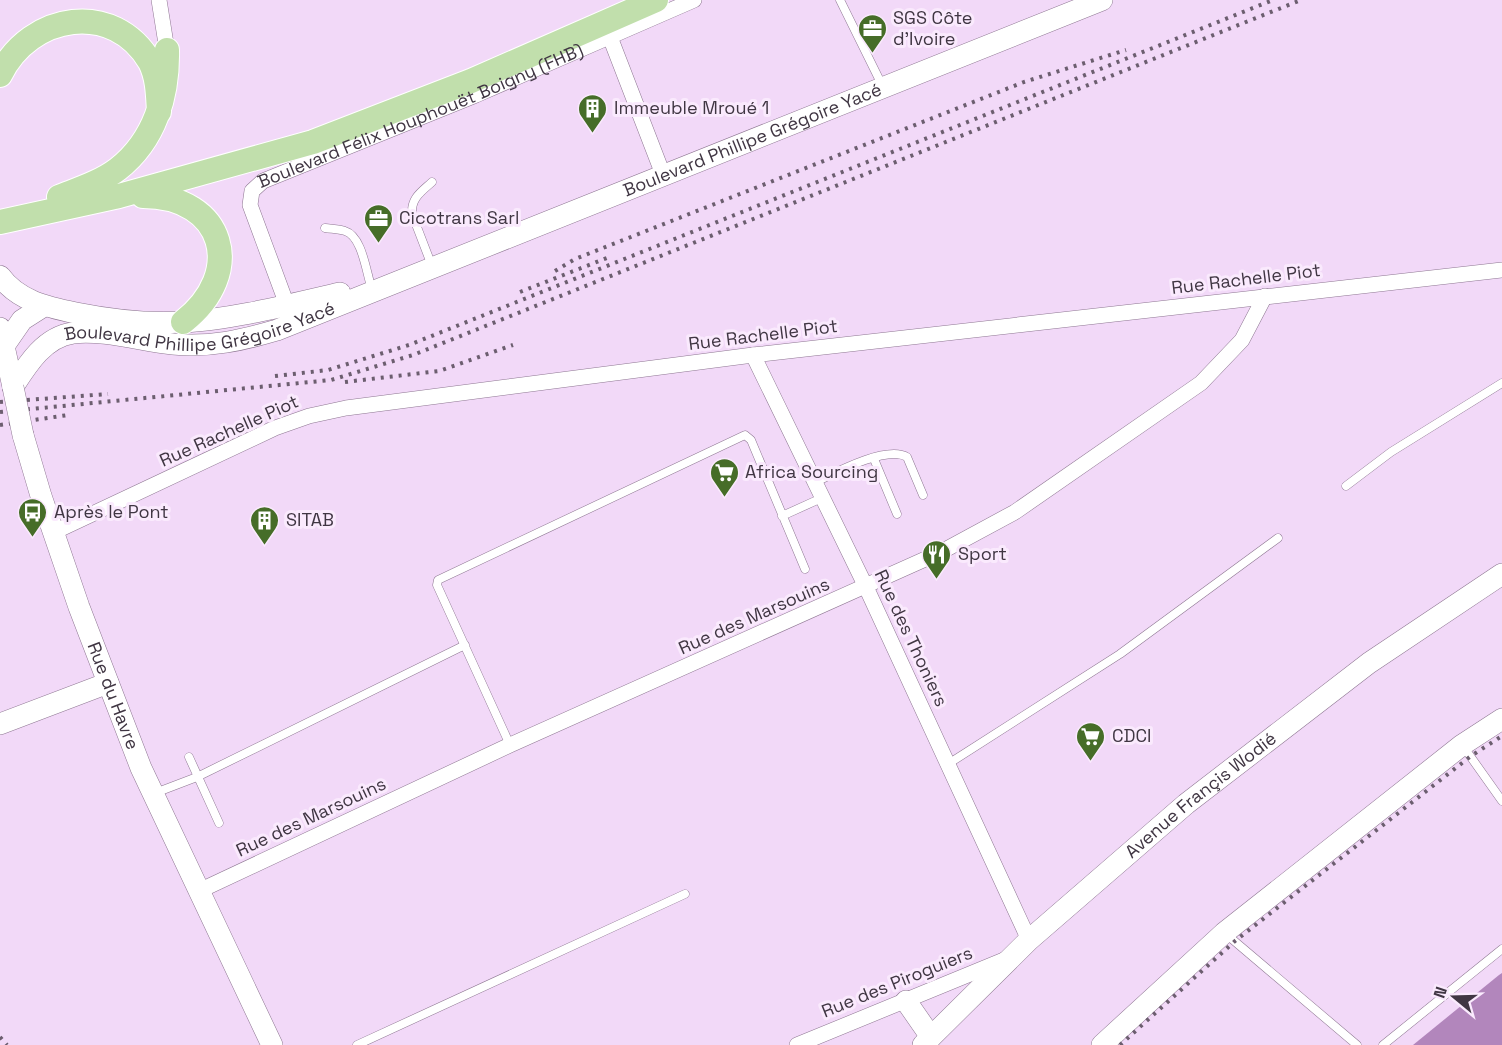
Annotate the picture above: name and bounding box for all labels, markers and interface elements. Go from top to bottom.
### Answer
place label: SGS Côte d'Ivoire [893,6,973,50]
office icon: SGS Côte d'Ivoire [856,12,888,54]
street label: Boulevard Félix Houphouët Boigny (FHB) [254,38,587,193]
street label: Boulevard Phillipe Grégoire Yacé [620,77,885,201]
building icon: Immeuble Mroué 1 [577,92,609,134]
place label: Immeuble Mroué 1 [614,96,769,119]
office icon: Cicotrans Sarl [362,202,394,244]
place label: Cicotrans Sarl [399,206,519,229]
street label: Rue Rachelle Piot [1170,258,1322,299]
street label: Boulevard Phillipe Grégoire Yacé [62,296,338,356]
street label: Rue Rachelle Piot [687,314,839,355]
street label: Rue Rachelle Piot [156,390,302,472]
supermarket icon: Africa Sourcing [708,456,740,498]
place label: Africa Sourcing [745,460,878,483]
bus stop icon: Après le Pont [17,496,49,538]
place label: Après le Pont [54,500,169,523]
building icon: SITAB [249,504,281,546]
place label: SITAB [286,508,334,531]
restaurant icon: Sport [921,538,953,580]
place label: Sport [958,542,1007,565]
street label: Rue des Thoniers [870,566,953,710]
street label: Rue des Marsouins [675,572,833,659]
street label: Rue du Havre [83,638,145,753]
supermarket icon: CDCI [1075,720,1107,762]
place label: CDCI [1112,724,1151,747]
street label: Avenue Françis Wodié [1120,727,1281,863]
street label: Rue des Marsouins [232,772,390,861]
street label: Rue des Piroguiers [818,941,976,1022]
north arrow [1424,967,1484,1027]
text: N [1429,984,1452,1001]

